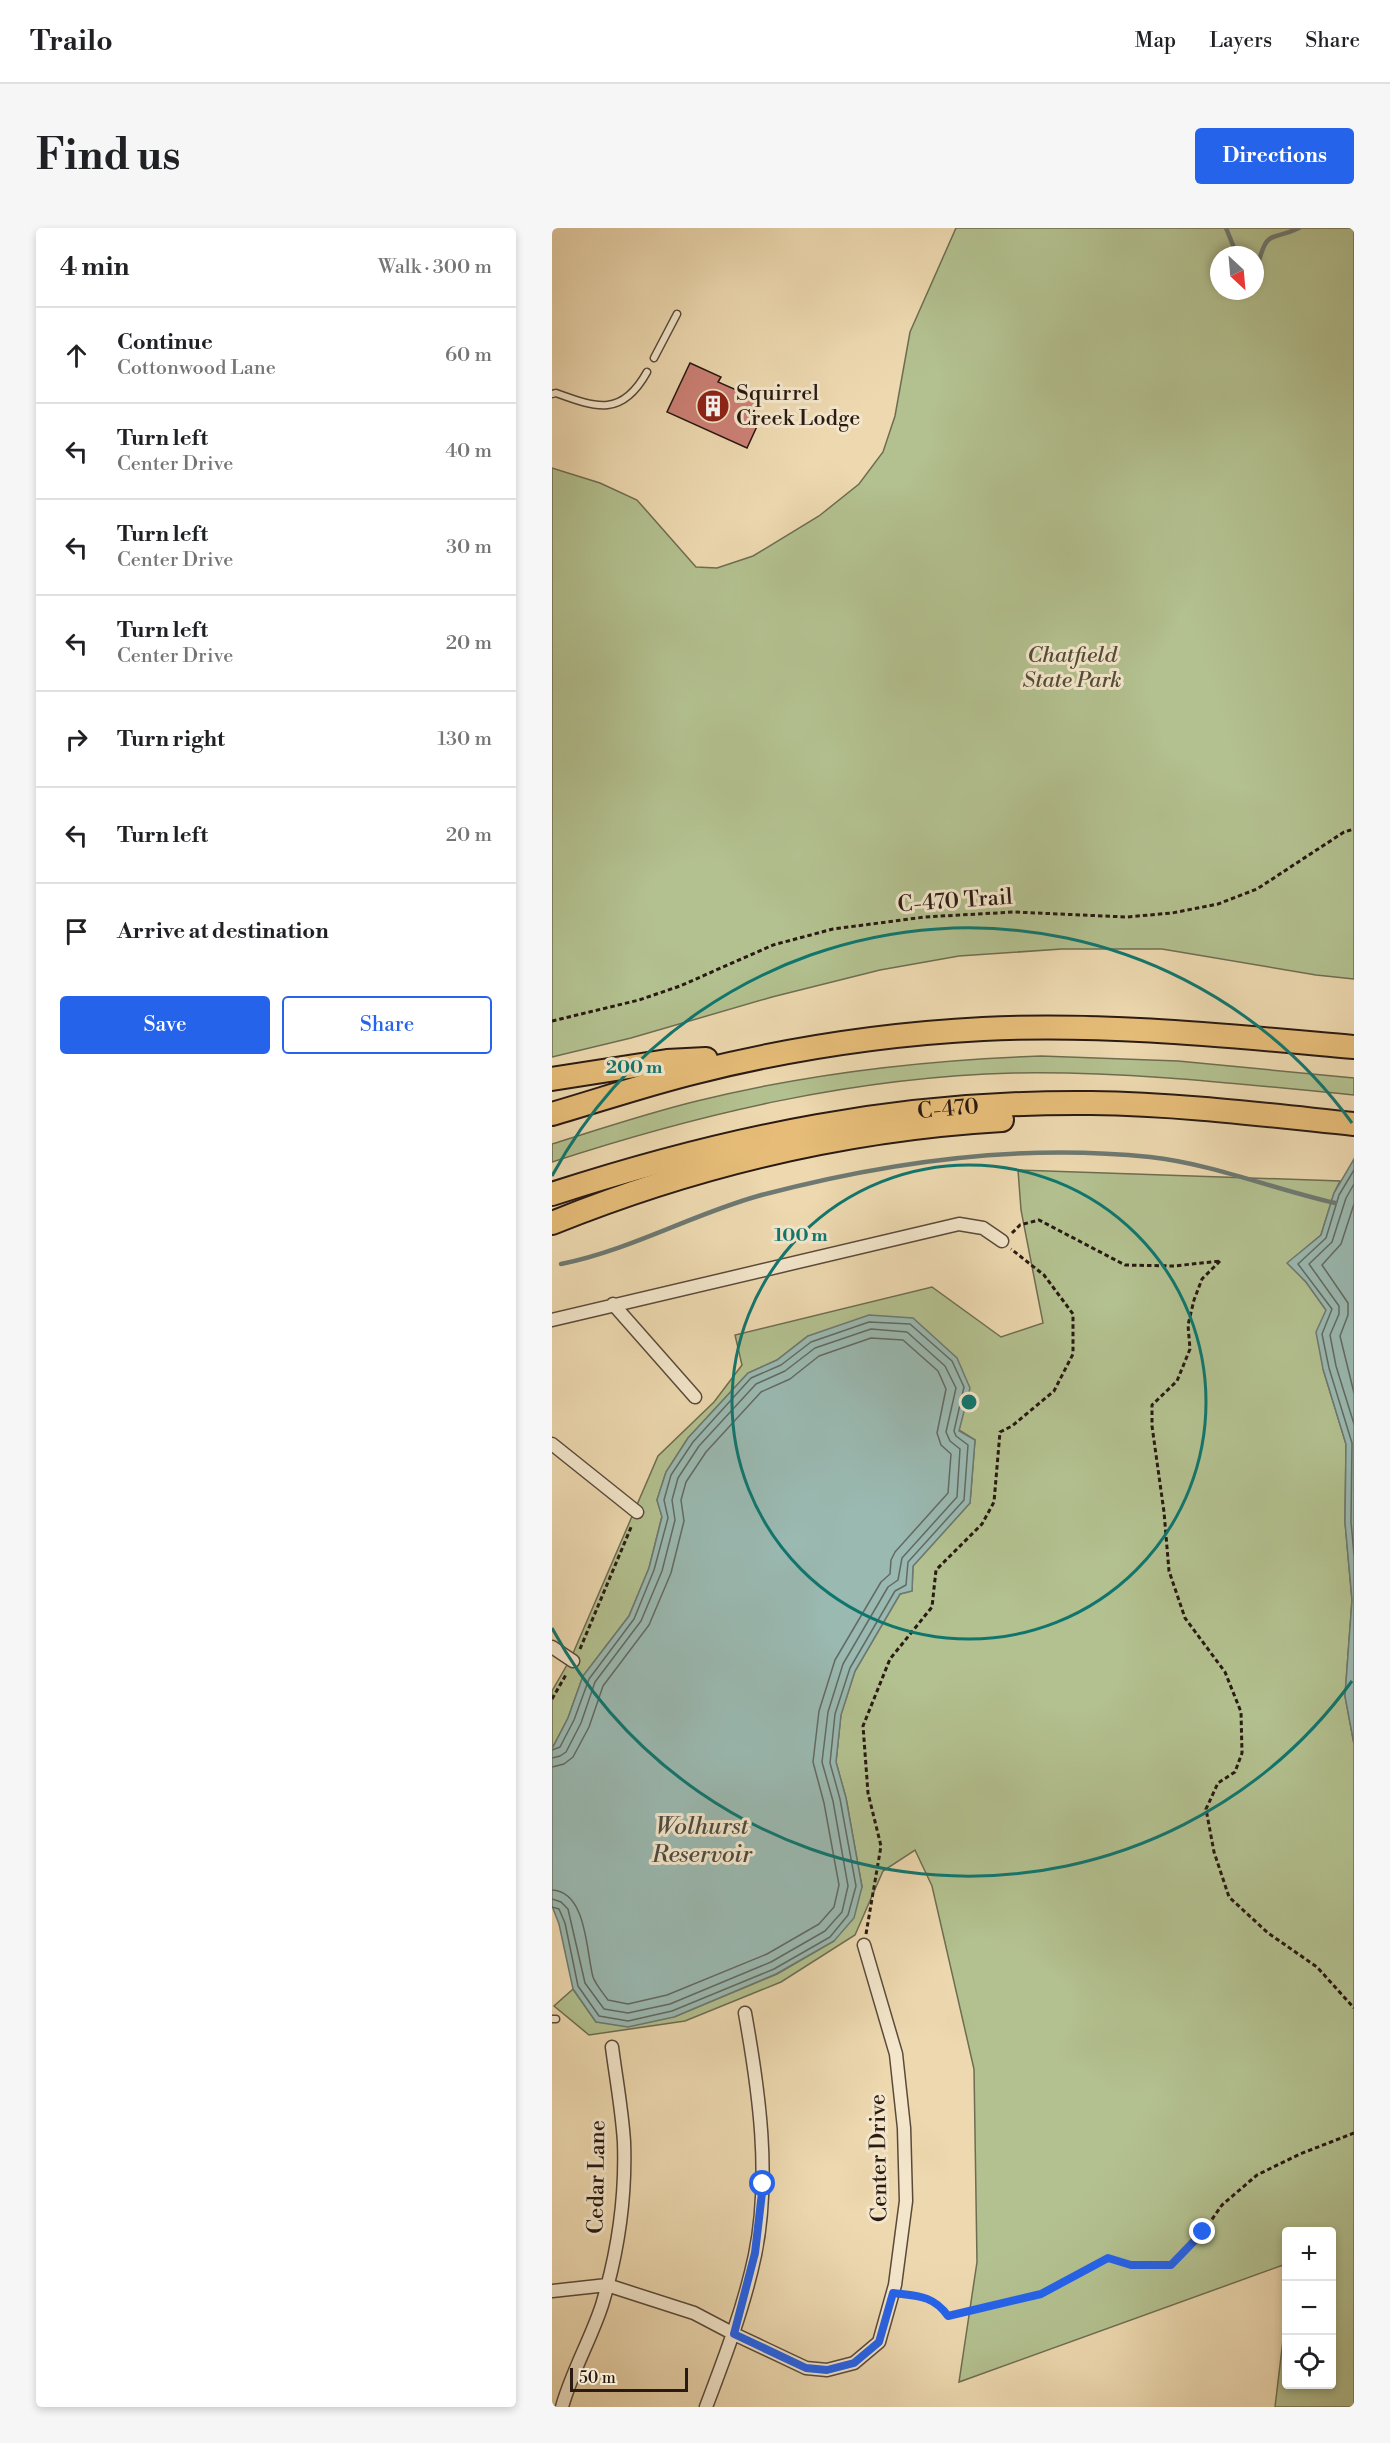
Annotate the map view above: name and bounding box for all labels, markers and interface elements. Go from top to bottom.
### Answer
text: Trailo [30,24,113,59]
text: Map [1135,28,1176,54]
text: Layers [1209,28,1272,54]
text: Share [1305,28,1360,54]
button: Directions [1195,128,1354,184]
text: Find us [36,130,180,183]
north arrow [1210,246,1264,300]
text: 4 min [60,251,130,283]
text: Walk · 300 m [378,255,492,280]
text: Continue [117,329,213,356]
icon: ahead [60,339,93,372]
text: 60 m [445,343,492,368]
text: Cottonwood Lane [117,356,276,381]
place label: Squirrel Creek Lodge [736,380,860,432]
building icon: Squirrel Creek Lodge [695,388,731,424]
text: Turn left [117,425,208,452]
icon: left [60,435,93,468]
text: 40 m [445,439,492,464]
text: Center Drive [117,452,233,477]
text: Turn left [117,521,208,548]
icon: left [60,531,93,564]
text: 30 m [446,535,492,560]
text: Center Drive [117,548,233,573]
text: Turn left [117,617,208,644]
icon: left [60,627,93,660]
text: 20 m [446,631,492,656]
park label: Chatfield State Park [1022,642,1122,694]
text: Center Drive [117,644,233,669]
icon: right [60,723,93,756]
text: Turn right [117,726,225,753]
text: 130 m [437,727,492,752]
icon: left [60,819,93,852]
text: Turn left [117,822,208,849]
text: 20 m [446,823,492,848]
street label: C-470 Trail [897,883,1014,918]
icon: arrive [60,915,93,948]
text: Arrive at destination [117,918,329,945]
button: Save [60,996,270,1054]
button: Share [282,996,492,1054]
text: 200 m [606,1056,663,1079]
street label: C-470 [916,1093,980,1125]
text: 100 m [774,1224,828,1247]
centre of rings [959,1392,979,1412]
water label: Wolhurst Reservoir [651,1812,753,1870]
street label: Center Drive [864,2094,894,2222]
street label: Cedar Lane [583,2120,611,2234]
route start [749,2170,775,2196]
route end [1189,2218,1215,2244]
map controls [1282,2227,1336,2389]
button: + [1282,2227,1336,2281]
button: − [1282,2281,1336,2335]
button: locate [1282,2335,1336,2389]
scale bar [570,2365,688,2392]
text: 50 m [579,2368,616,2388]

